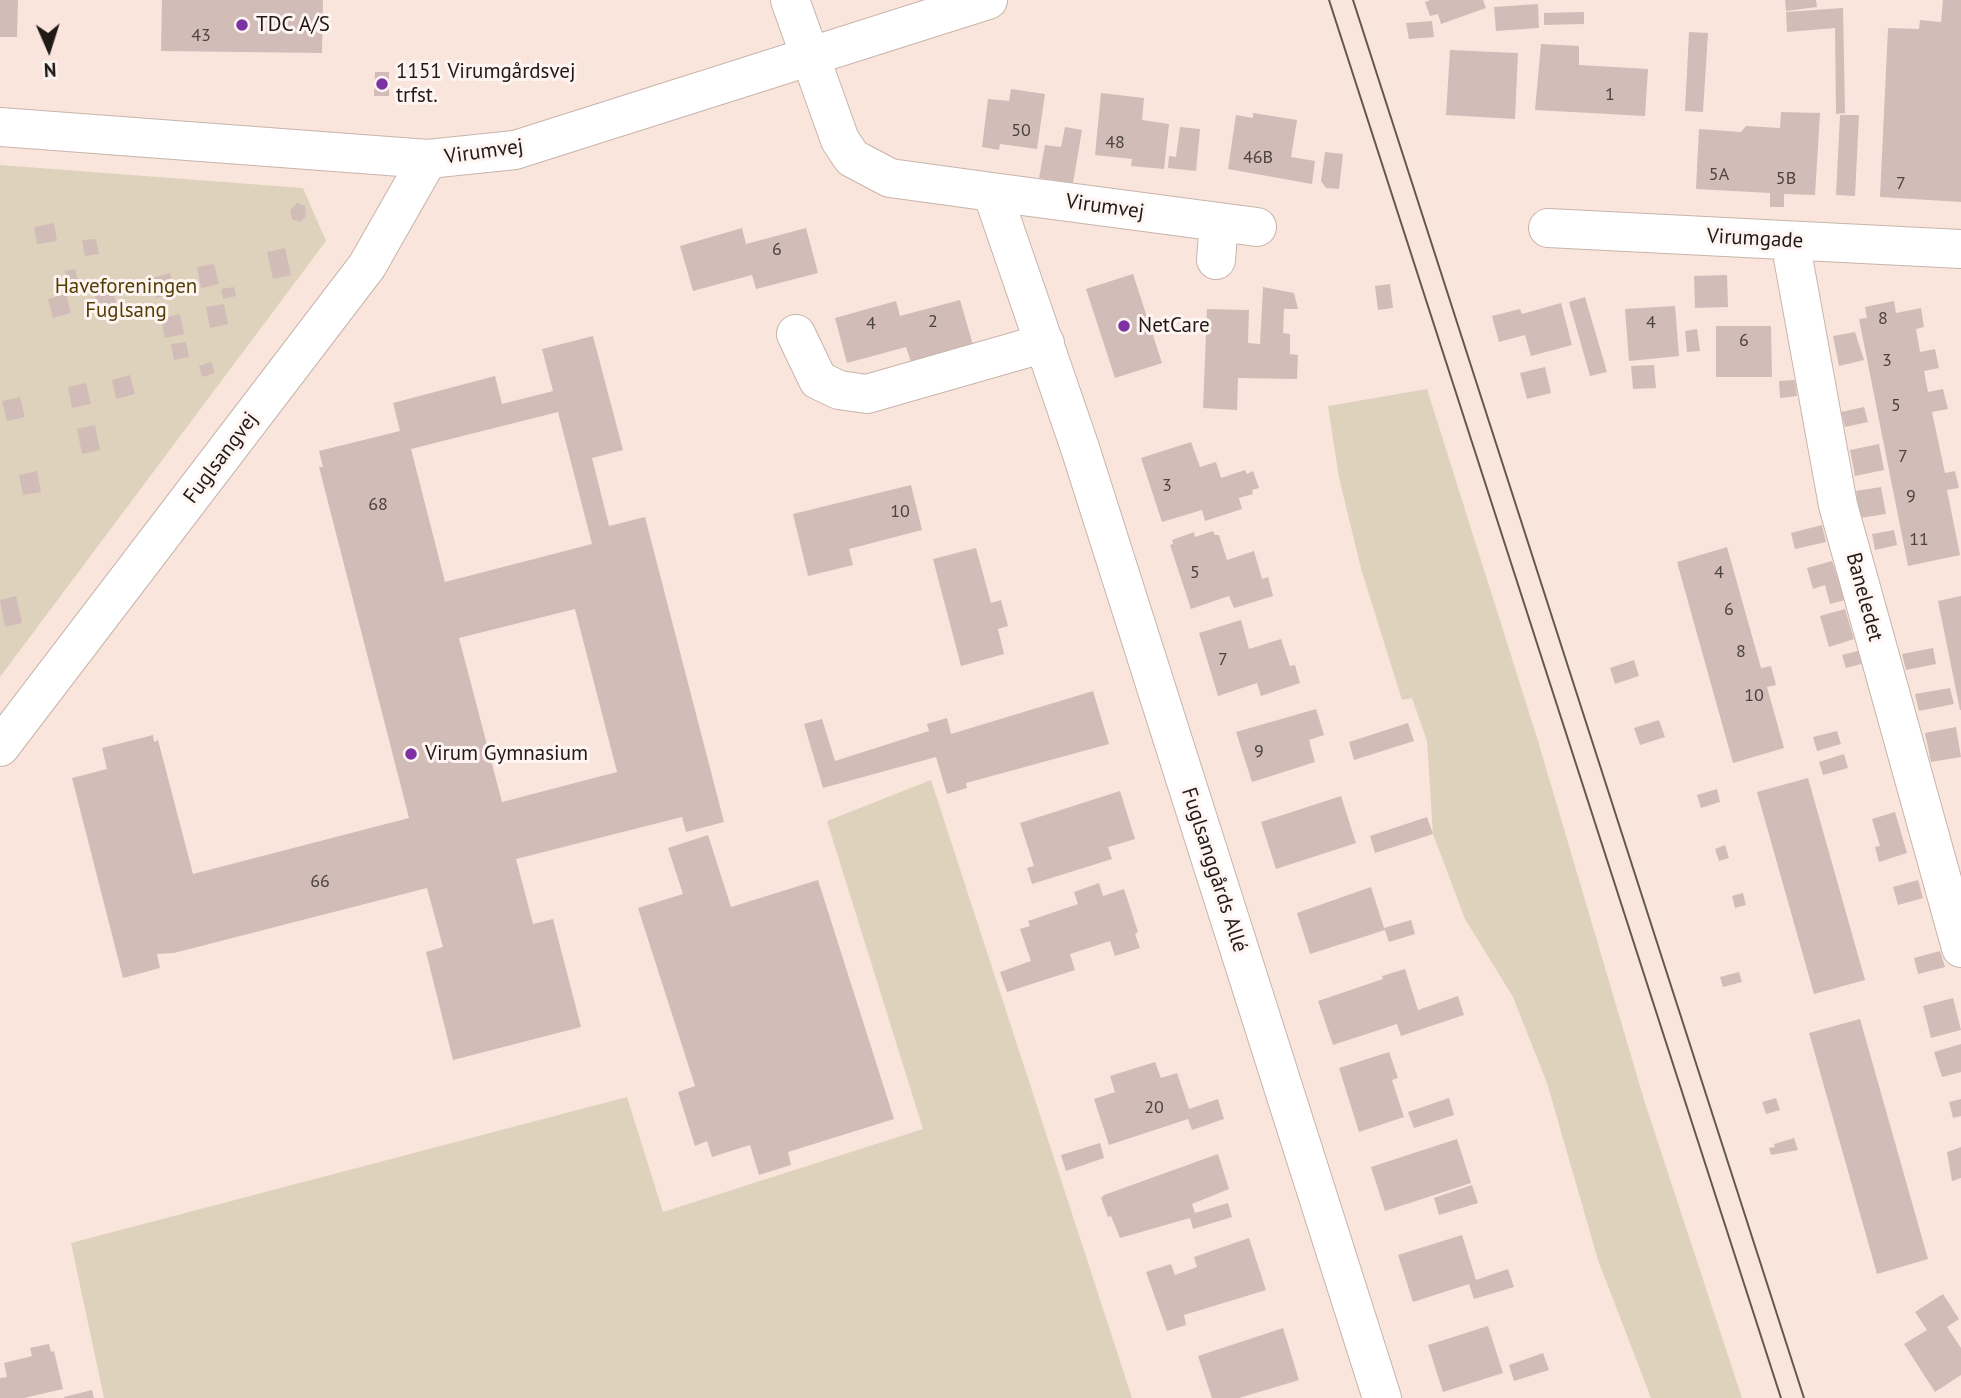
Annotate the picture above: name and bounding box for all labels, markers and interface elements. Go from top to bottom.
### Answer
place label: TDC A/S [256,12,330,38]
north arrow [14,14,84,84]
marker: TDC A/S [234,17,250,33]
house number: 43 [191,25,211,47]
text: N [43,58,57,82]
place label: 1151 Virumgårdsvej trfst. [396,59,576,109]
marker: 1151 Virumgårdsvej trfst. [374,76,390,92]
house number: 1 [1605,84,1615,106]
house number: 50 [1011,120,1031,142]
house number: 48 [1105,132,1125,154]
street label: Virumvej [443,134,525,170]
house number: 46B [1243,147,1273,169]
house number: 5A [1709,164,1729,186]
house number: 5B [1776,168,1796,190]
house number: 7 [1896,173,1906,195]
street label: Virumvej [1064,189,1146,225]
street label: Virumgade [1706,224,1804,254]
house number: 6 [772,239,782,261]
park label: Haveforeningen Fuglsang [55,274,197,324]
house number: 8 [1878,308,1888,330]
house number: 2 [928,311,938,333]
house number: 4 [1646,312,1656,334]
house number: 4 [866,313,876,335]
place label: NetCare [1138,313,1210,339]
marker: NetCare [1116,318,1132,334]
house number: 6 [1739,330,1749,352]
house number: 3 [1882,350,1892,372]
house number: 5 [1891,395,1901,417]
street label: Fuglsangvej [179,407,263,509]
house number: 7 [1898,446,1908,468]
house number: 3 [1162,475,1172,497]
house number: 9 [1906,486,1916,508]
house number: 68 [368,494,388,516]
house number: 10 [890,501,910,523]
house number: 11 [1909,529,1929,551]
street label: Baneledet [1840,550,1888,644]
house number: 5 [1190,562,1200,584]
house number: 4 [1714,562,1724,584]
house number: 6 [1724,599,1734,621]
house number: 8 [1736,641,1746,663]
house number: 7 [1218,649,1228,671]
house number: 10 [1744,685,1764,707]
place label: Virum Gymnasium [425,741,588,767]
house number: 9 [1254,741,1264,763]
marker: Virum Gymnasium [403,746,419,762]
street label: Fuglsanggårds Allé [1176,785,1252,955]
house number: 66 [310,871,330,893]
house number: 20 [1144,1097,1164,1119]

